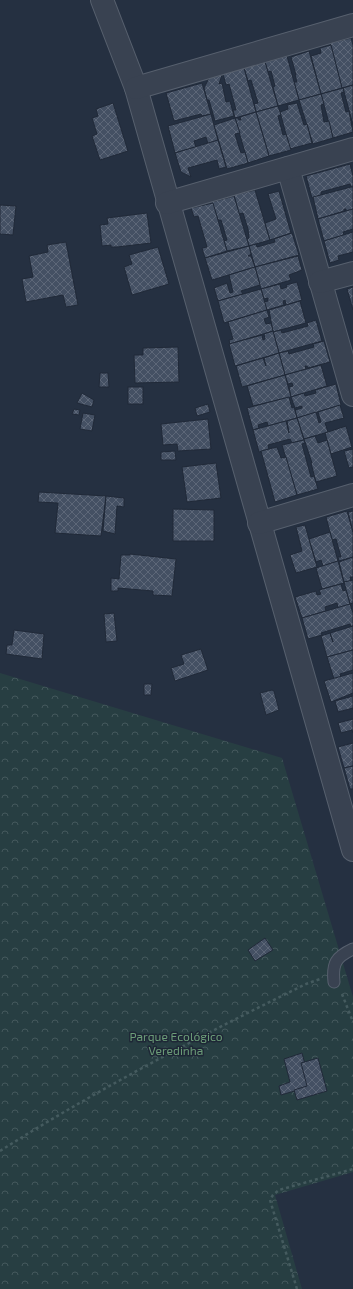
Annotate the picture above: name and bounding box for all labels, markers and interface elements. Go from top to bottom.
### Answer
park label: Parque Ecológico Veredinha [129,1029,223,1057]

